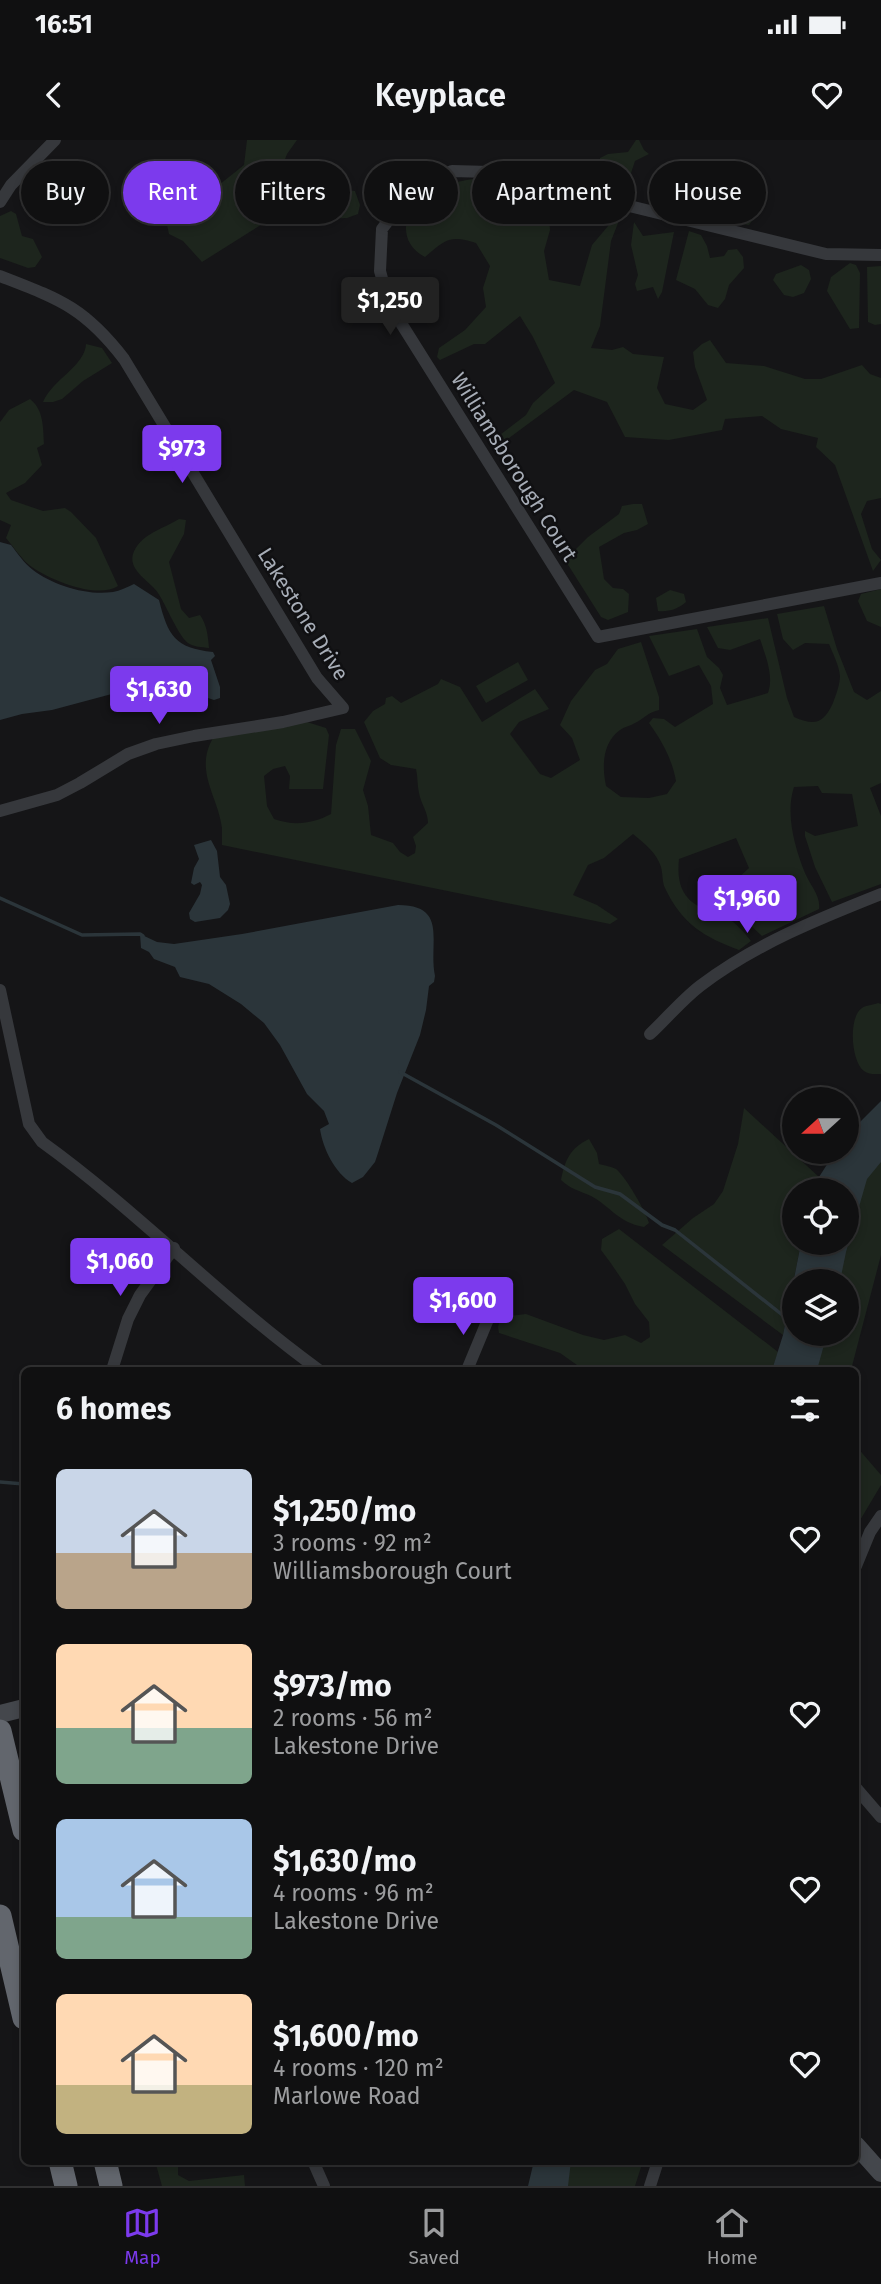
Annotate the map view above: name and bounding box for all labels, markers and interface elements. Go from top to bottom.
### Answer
text: 16:51 [35,9,93,40]
icon: back [35,76,73,114]
text: Keyplace [375,76,506,114]
icon: heart [808,76,846,114]
chip: Buy [21,161,109,224]
chip: Rent [123,161,221,224]
chip: Filters [235,161,350,224]
chip: New [364,161,458,224]
chip: Apartment [472,161,635,224]
chip: House [649,161,766,224]
pin: $1,250 [333,278,447,337]
text: $1,250 [357,286,423,314]
street label: Williamsborough Court [445,368,583,567]
pin: $973 [141,426,223,485]
text: $973 [158,434,206,462]
street label: Lakestone Drive [252,543,354,685]
pin: $1,630 [102,666,216,726]
text: $1,630 [126,675,192,703]
pin: $1,960 [690,876,804,935]
text: $1,960 [714,884,780,912]
north arrow [782,1087,859,1164]
map controls [782,1087,859,1346]
button: locate [782,1178,859,1255]
pin: $1,060 [63,1238,177,1298]
text: $1,060 [86,1247,154,1275]
button: layers [782,1269,859,1346]
pin: $1,600 [406,1278,520,1337]
text: $1,600 [429,1286,497,1314]
icon: filters [786,1390,824,1428]
text: 6 homes [56,1391,171,1427]
text: $1,250/mo [273,1493,416,1529]
icon: home [112,1497,196,1581]
icon: heart [786,1520,824,1558]
text: 3 rooms · 92 m² [273,1529,432,1557]
text: Williamsborough Court [273,1557,511,1585]
text: $973/mo [273,1668,392,1704]
icon: home [112,1672,196,1756]
icon: heart [786,1695,824,1733]
text: 2 rooms · 56 m² [273,1704,432,1732]
text: Lakestone Drive [273,1732,439,1760]
text: $1,630/mo [273,1843,417,1879]
icon: home [112,1847,196,1931]
icon: heart [786,1870,824,1908]
text: 4 rooms · 96 m² [273,1879,434,1907]
text: Lakestone Drive [273,1907,439,1935]
text: $1,600/mo [273,2018,419,2054]
icon: home [112,2022,196,2106]
icon: heart [786,2045,824,2083]
text: 4 rooms · 120 m² [273,2054,444,2082]
text: Marlowe Road [273,2082,421,2110]
tab: Map [123,2204,161,2269]
tab: Saved [408,2204,460,2269]
tab: Home [707,2204,757,2269]

